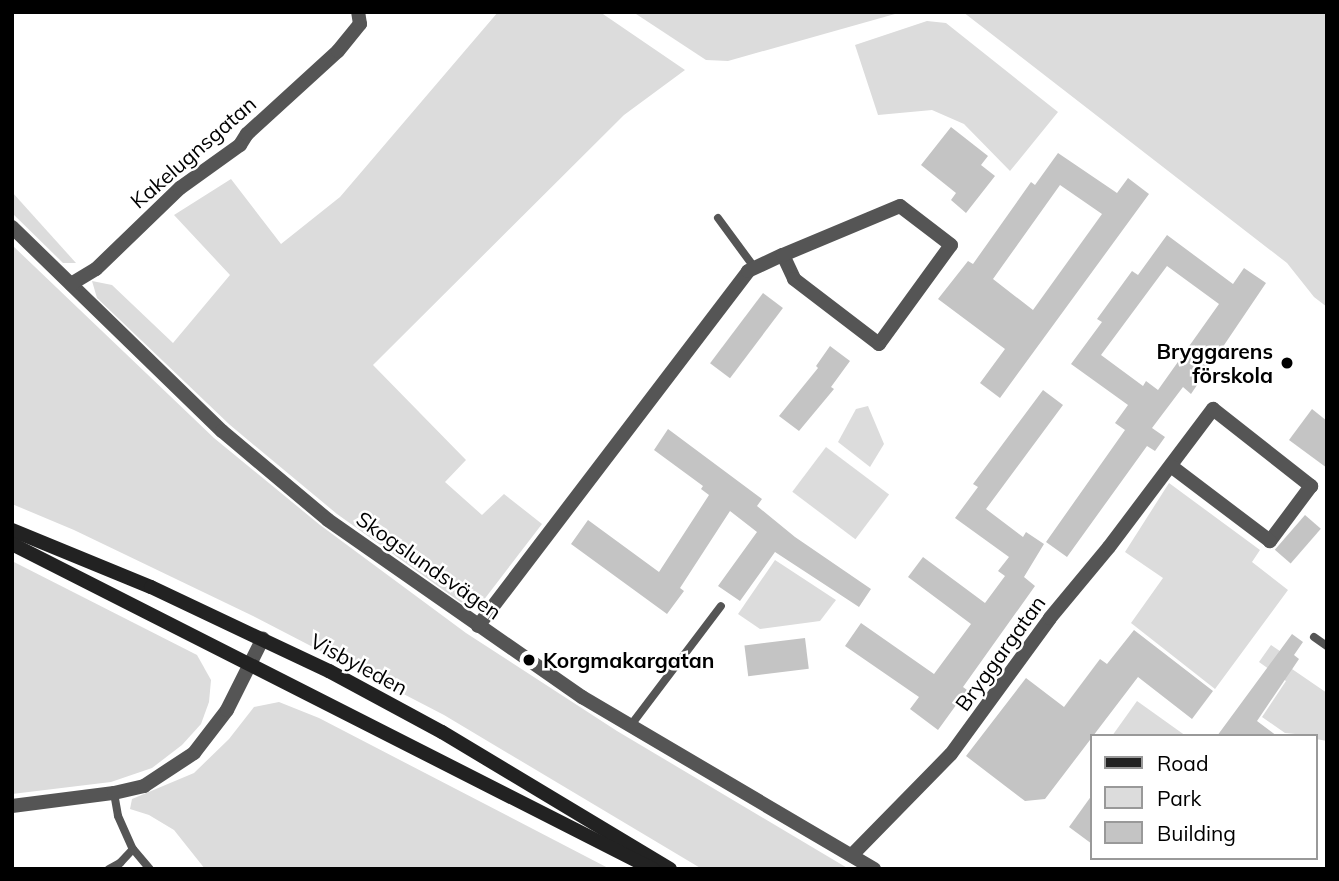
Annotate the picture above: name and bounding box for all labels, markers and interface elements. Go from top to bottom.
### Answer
street label: Kakelugnsgatan [125,91,261,213]
place label: Bryggarens förskola [1157,338,1273,388]
marker: Bryggarens förskola [1279,355,1295,371]
street label: Skogslundsvägen [352,506,506,624]
street label: Bryggargatan [950,590,1050,716]
street label: Visbyleden [306,628,412,700]
place label: Korgmakargatan [543,647,715,673]
marker: Korgmakargatan [521,652,537,668]
legend [1090,734,1318,860]
text: Road [1157,750,1208,776]
text: Park [1157,785,1201,811]
text: Building [1157,820,1236,846]

